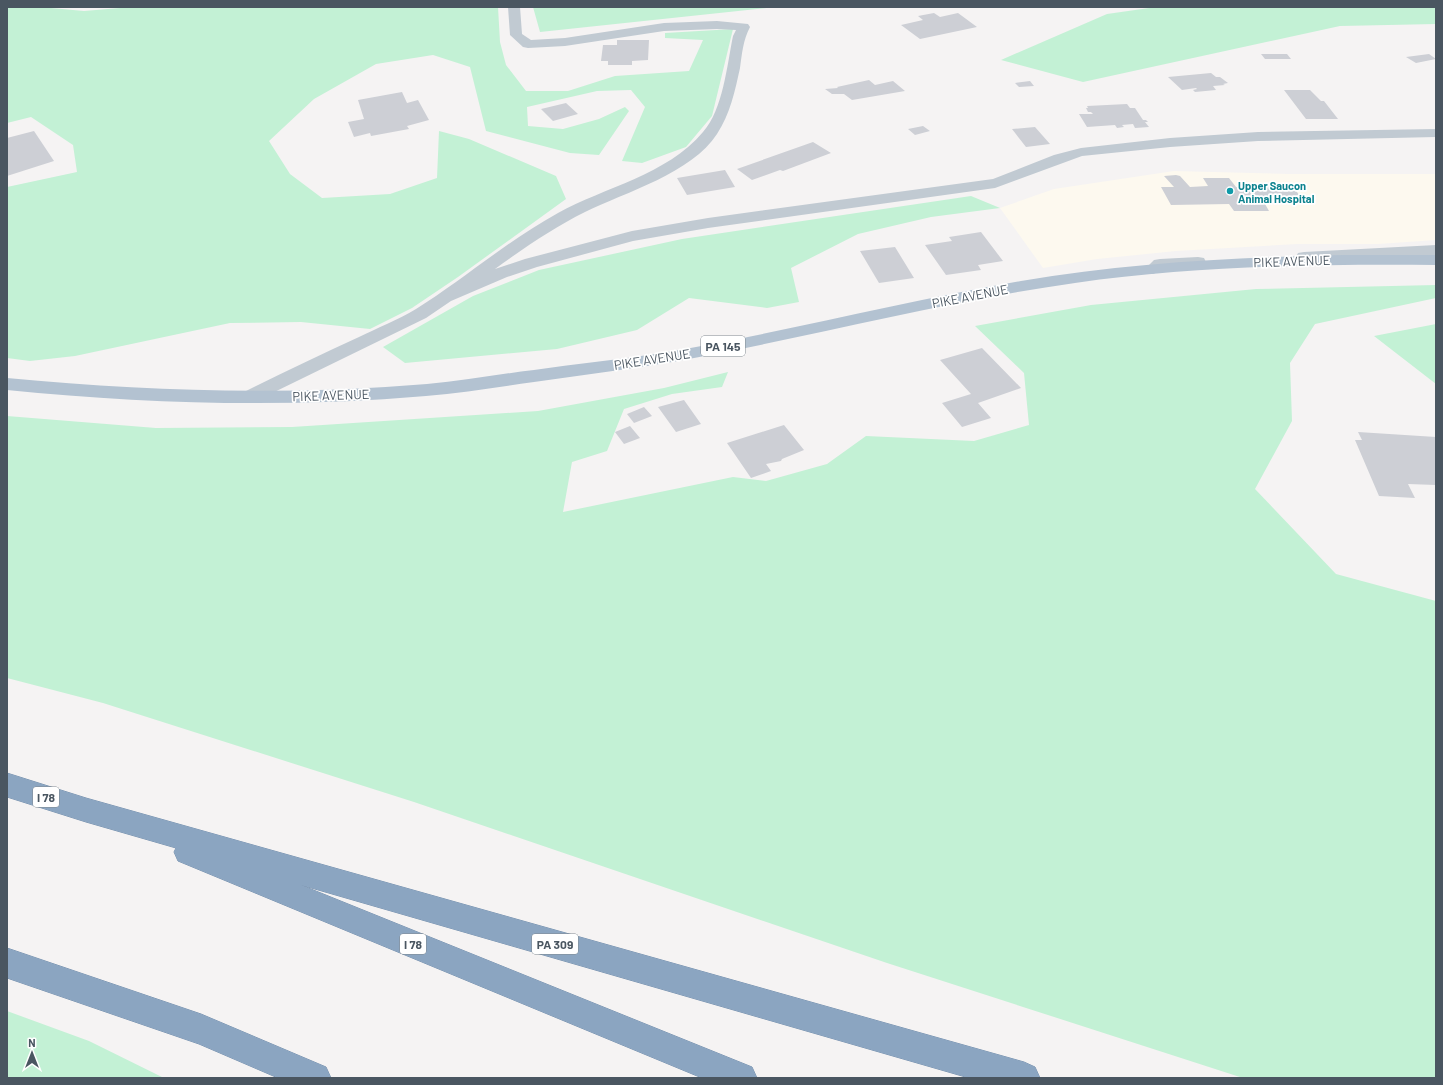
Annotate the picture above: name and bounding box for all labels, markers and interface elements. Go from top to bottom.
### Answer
place label: Upper Saucon Animal Hospital [1238,179,1315,205]
marker: Upper Saucon Animal Hospital [1225,186,1235,196]
street label: PIKE AVENUE [1253,252,1331,270]
street label: PIKE AVENUE [931,281,1010,311]
road number: PA 145 [701,336,745,356]
street label: PIKE AVENUE [613,345,691,373]
street label: PIKE AVENUE [292,386,370,404]
road number: I 78 [33,787,59,807]
road number: I 78 [400,934,426,954]
road number: PA 309 [532,934,578,954]
north arrow [12,1033,52,1073]
text: N [28,1036,36,1049]

